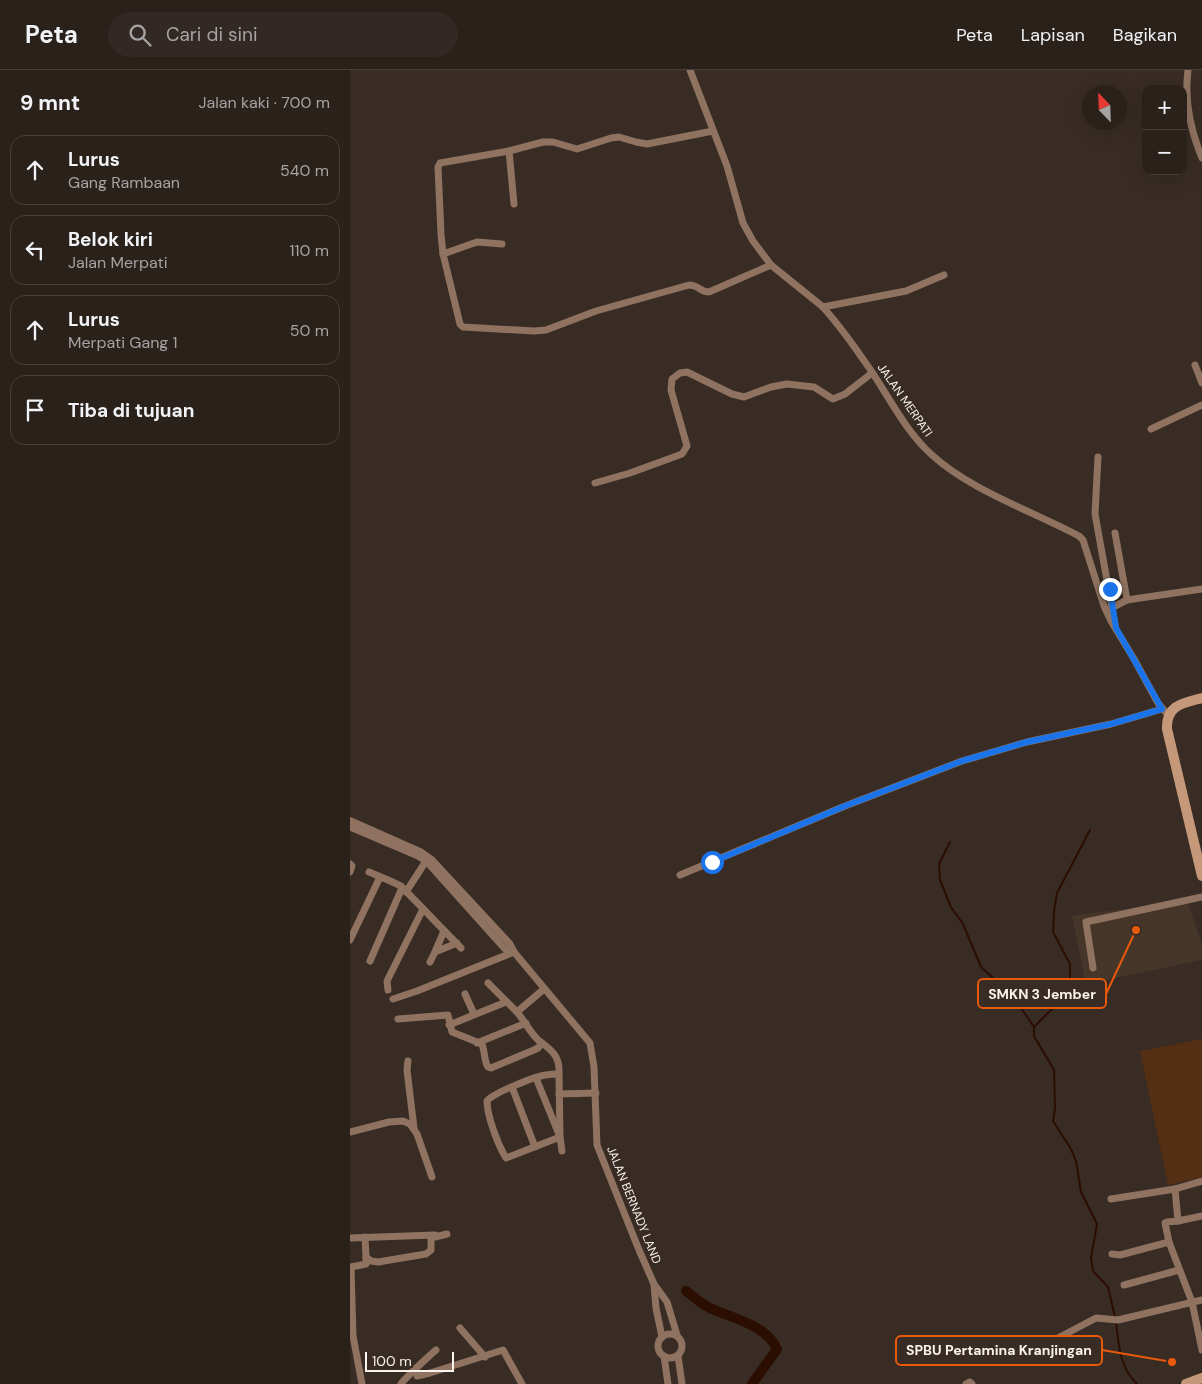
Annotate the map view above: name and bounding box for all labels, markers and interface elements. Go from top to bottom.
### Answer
search box [108,12,458,57]
text: Peta [25,19,78,50]
icon: search [126,21,154,49]
text: Cari di sini [166,22,258,47]
text: Peta [956,23,993,47]
text: Lapisan [1021,23,1085,47]
text: Bagikan [1113,23,1177,47]
north arrow [1082,85,1127,130]
map controls [1142,85,1187,175]
button: + [1142,85,1187,130]
text: 9 mnt [20,89,80,117]
text: Jalan kaki · 700 m [199,92,330,113]
button: − [1142,130,1187,175]
text: Lurus [68,147,120,172]
icon: ahead [21,156,49,184]
text: 540 m [280,160,329,181]
text: Gang Rambaan [68,172,180,193]
text: Belok kiri [68,227,153,252]
icon: left [21,236,49,264]
text: 110 m [290,240,329,261]
text: Jalan Merpati [68,252,168,273]
text: Lurus [68,307,120,332]
icon: ahead [21,316,49,344]
text: 50 m [290,320,329,341]
text: Merpati Gang 1 [68,332,178,353]
street label: JALAN MERPATI [874,360,936,440]
icon: arrive [21,396,49,424]
text: Tiba di tujuan [68,398,194,423]
route end [1099,578,1122,601]
route start [701,851,724,874]
callout: SMKN 3 Jember [978,979,1106,1008]
text: SMKN 3 Jember [988,985,1096,1003]
street label: JALAN BERNADY LAND [603,1144,665,1266]
callout: SPBU Pertamina Kranjingan [896,1336,1102,1365]
text: SPBU Pertamina Kranjingan [906,1341,1092,1359]
scale bar [365,1349,454,1372]
text: 100 m [372,1352,412,1370]

